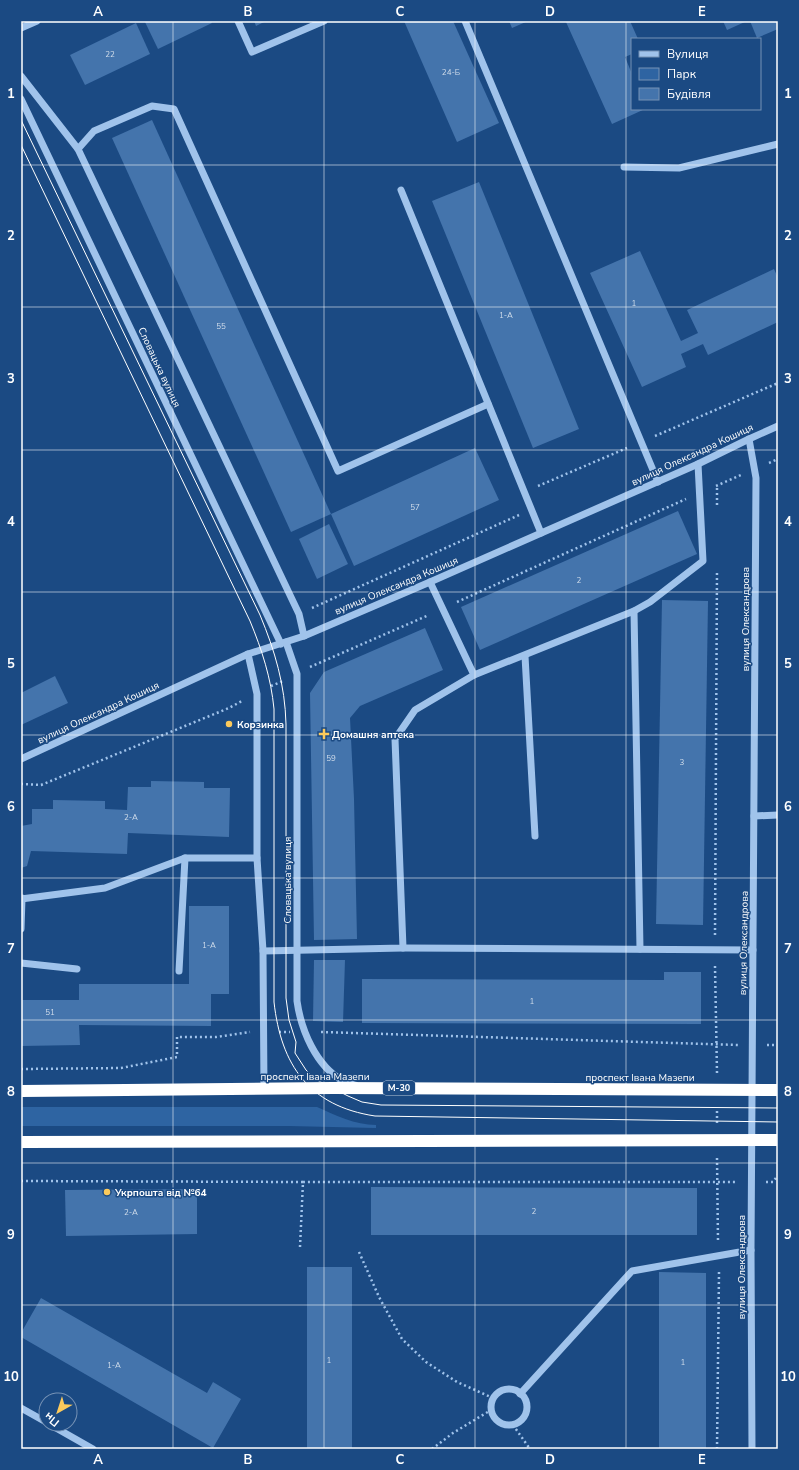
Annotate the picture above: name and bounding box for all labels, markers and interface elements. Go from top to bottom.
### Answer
text: A [93,3,103,21]
text: B [244,3,253,21]
text: C [396,3,405,21]
text: D [545,3,555,21]
text: E [698,3,706,21]
legend [631,38,761,110]
text: Вулиця [667,46,709,62]
house number: 22 [105,49,115,60]
text: Парк [667,66,697,82]
house number: 24-Б [442,67,460,78]
text: 1 [7,85,15,103]
text: 1 [784,85,792,103]
text: Будівля [667,86,711,102]
text: 2 [7,227,15,245]
text: 2 [784,227,792,245]
house number: 1 [632,298,637,309]
house number: 1-А [499,310,513,321]
house number: 55 [216,321,226,332]
street label: Словацька вулиця [134,325,184,410]
text: 3 [7,370,15,388]
text: 3 [784,370,792,388]
street label: вулиця Олександра Кошиця [629,420,756,489]
house number: 57 [410,502,420,513]
text: 4 [7,513,15,531]
text: 4 [784,513,792,531]
street label: вулиця Олександра Кошиця [332,554,460,618]
street label: вулиця Олександрова [739,567,753,671]
house number: 2 [577,575,582,586]
text: 5 [7,655,15,673]
text: 5 [784,655,792,673]
street label: вулиця Олександра Кошиця [35,678,162,747]
place label: Корзинка [237,718,284,732]
marker: Корзинка [224,719,234,729]
place label: Домашня аптека [332,728,414,742]
marker: Домашня аптека [319,729,329,739]
house number: 59 [326,753,336,764]
house number: 3 [680,757,685,768]
text: 6 [7,798,15,816]
text: 6 [784,798,792,816]
house number: 2-А [124,812,138,823]
street label: Словацька вулиця [281,837,295,923]
street label: вулиця Олександрова [736,891,752,995]
text: 7 [7,940,15,958]
house number: 1-А [202,940,216,951]
text: 7 [784,940,792,958]
house number: 1 [530,996,535,1007]
house number: 51 [45,1007,55,1018]
street label: проспект Івана Мазепи [261,1070,370,1084]
street label: проспект Івана Мазепи [586,1071,695,1085]
road number: М-30 [383,1081,415,1095]
text: 8 [7,1083,15,1101]
text: 8 [784,1083,792,1101]
place label: Укрпошта від №64 [114,1186,206,1200]
marker: Укрпошта від №64 [102,1187,112,1197]
house number: 2 [532,1206,537,1217]
house number: 2-А [124,1207,138,1218]
street label: вулиця Олександрова [735,1215,749,1319]
text: 9 [7,1226,15,1244]
text: 9 [784,1226,792,1244]
house number: 1 [327,1355,332,1366]
house number: 1 [681,1357,686,1368]
house number: 1-А [107,1360,121,1371]
text: 10 [3,1368,19,1386]
text: 10 [780,1368,796,1386]
north arrow [38,1392,78,1432]
text: Пн [41,1409,63,1430]
text: A [93,1451,103,1469]
text: B [244,1451,253,1469]
text: C [396,1451,405,1469]
text: D [545,1451,555,1469]
text: E [698,1451,706,1469]

